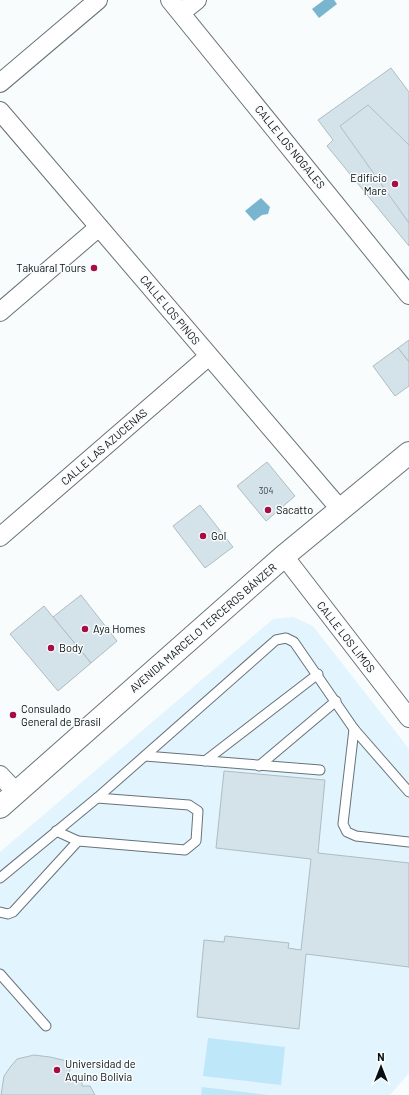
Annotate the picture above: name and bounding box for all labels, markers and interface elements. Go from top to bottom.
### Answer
street label: CALLE LOS NOGALES [253,102,328,191]
place label: Edificio Mare [350,171,387,197]
marker: Edificio Mare [390,179,400,189]
place label: Takuaral Tours [16,261,86,274]
marker: Takuaral Tours [89,263,99,273]
street label: CALLE LOS PINOS [138,272,203,347]
street label: CALLE LAS AZUCENAS [58,406,149,488]
house number: 304 [259,485,273,496]
place label: Sacatto [276,503,313,516]
marker: Sacatto [263,505,273,515]
place label: Gol [211,529,226,542]
marker: Gol [198,531,208,541]
street label: AVENIDA MARCELO TERCEROS BÁNZER [127,560,279,695]
street label: CALLE LOS LIMOS [315,599,378,675]
place label: Aya Homes [93,622,145,635]
marker: Aya Homes [80,624,90,634]
place label: Body [59,641,83,654]
marker: Body [46,643,56,653]
place label: Consulado General de Brasil [21,702,101,728]
marker: Consulado General de Brasil [8,710,18,720]
north arrow [361,1047,401,1087]
text: N [377,1050,385,1063]
place label: Universidad de Aquino Bolivia [65,1057,136,1083]
marker: Universidad de Aquino Bolivia [52,1065,62,1075]

